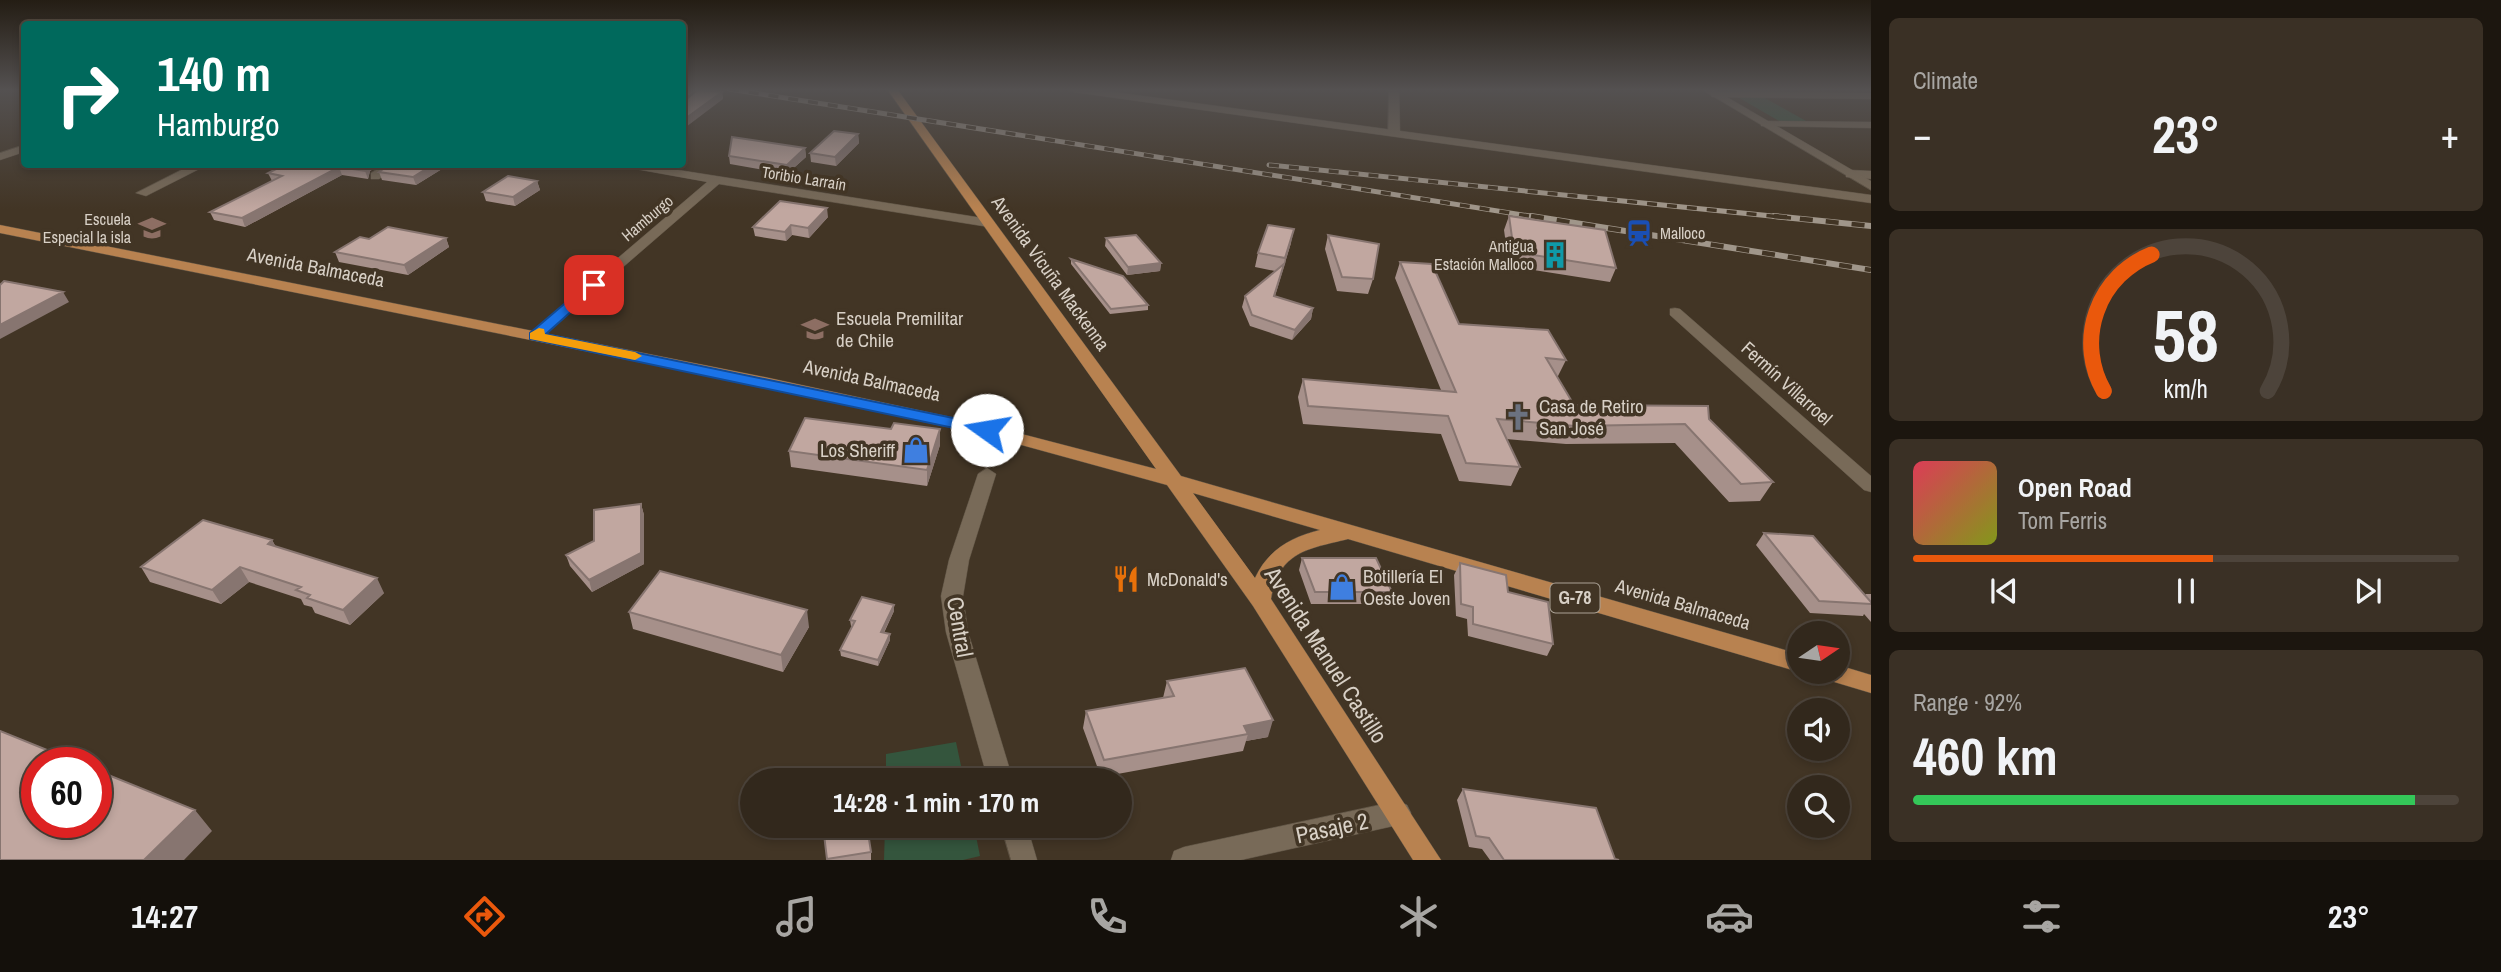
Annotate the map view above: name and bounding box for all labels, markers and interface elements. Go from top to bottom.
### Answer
text: 140 m [157,40,271,106]
icon: right [42,49,133,140]
text: Climate [1913,65,1978,96]
text: 23° [2152,99,2220,169]
text: Hamburgo [157,103,280,146]
text: − [1913,109,1931,160]
text: + [2441,109,2459,160]
street label: Toribio Larraín [760,160,848,196]
street label: Avenida Vicuña Mackenna [985,189,1116,356]
street label: Hamburgo [616,190,678,246]
place label: Escuela Especial la isla [43,208,132,248]
school or university icon: Escuela Especial la isla [137,213,167,243]
station icon: Malloco [1624,218,1654,248]
place label: Malloco [1660,222,1705,244]
place label: Antigua Estación Malloco [1434,235,1535,275]
building icon: Antigua Estación Malloco [1540,240,1570,270]
street label: Avenida Balmaceda [244,241,387,293]
pin [564,255,624,315]
icon: arrive [575,266,613,304]
text: 58 [2153,286,2219,384]
place label: Escuela Premilitar de Chile [836,305,964,353]
school or university icon: Escuela Premilitar de Chile [800,314,830,344]
street label: Fermín Villarroel [1736,335,1838,431]
street label: Avenida Balmaceda [800,353,943,407]
text: km/h [2164,372,2208,406]
position arrow [950,393,1024,467]
place label: Casa de Retiro San José [1539,393,1644,441]
church icon: Casa de Retiro San José [1503,402,1533,432]
shop icon: Los Sheriff [901,435,931,465]
place label: Los Sheriff [820,437,896,463]
text: Open Road [2018,470,2132,505]
text: Tom Ferris [2018,505,2107,536]
street label: Avenida Manuel Castillo [1257,560,1395,749]
place label: Botillería El Oeste Joven [1363,563,1450,611]
restaurant icon: McDonald's [1111,564,1141,594]
place label: McDonald's [1147,566,1228,592]
shop icon: Botillería El Oeste Joven [1327,572,1357,602]
street label: Avenida Balmaceda [1612,572,1754,636]
icon: previous [1985,572,2023,610]
icon: pause [2167,572,2205,610]
icon: next [2349,572,2387,610]
road number: G-78 [1550,584,1600,612]
street label: Central [940,594,981,660]
north arrow [1787,621,1850,684]
map controls [1787,621,1850,838]
text: Range · 92% [1913,687,2022,718]
button: sound [1787,698,1850,761]
text: 460 km [1913,721,2058,791]
speed limit sign: 60 [21,747,112,838]
button: search [1787,775,1850,838]
text: 14:28 · 1 min · 170 m [833,785,1039,820]
street label: Pasaje 2 [1293,805,1371,850]
icon: directions [460,892,509,941]
icon: music [772,892,821,941]
icon: phone [1083,892,1132,941]
icon: climate [1394,892,1443,941]
icon: car [1705,892,1754,941]
icon: filters [2017,892,2066,941]
text: 14:27 [131,895,198,938]
text: 23° [2328,895,2370,938]

